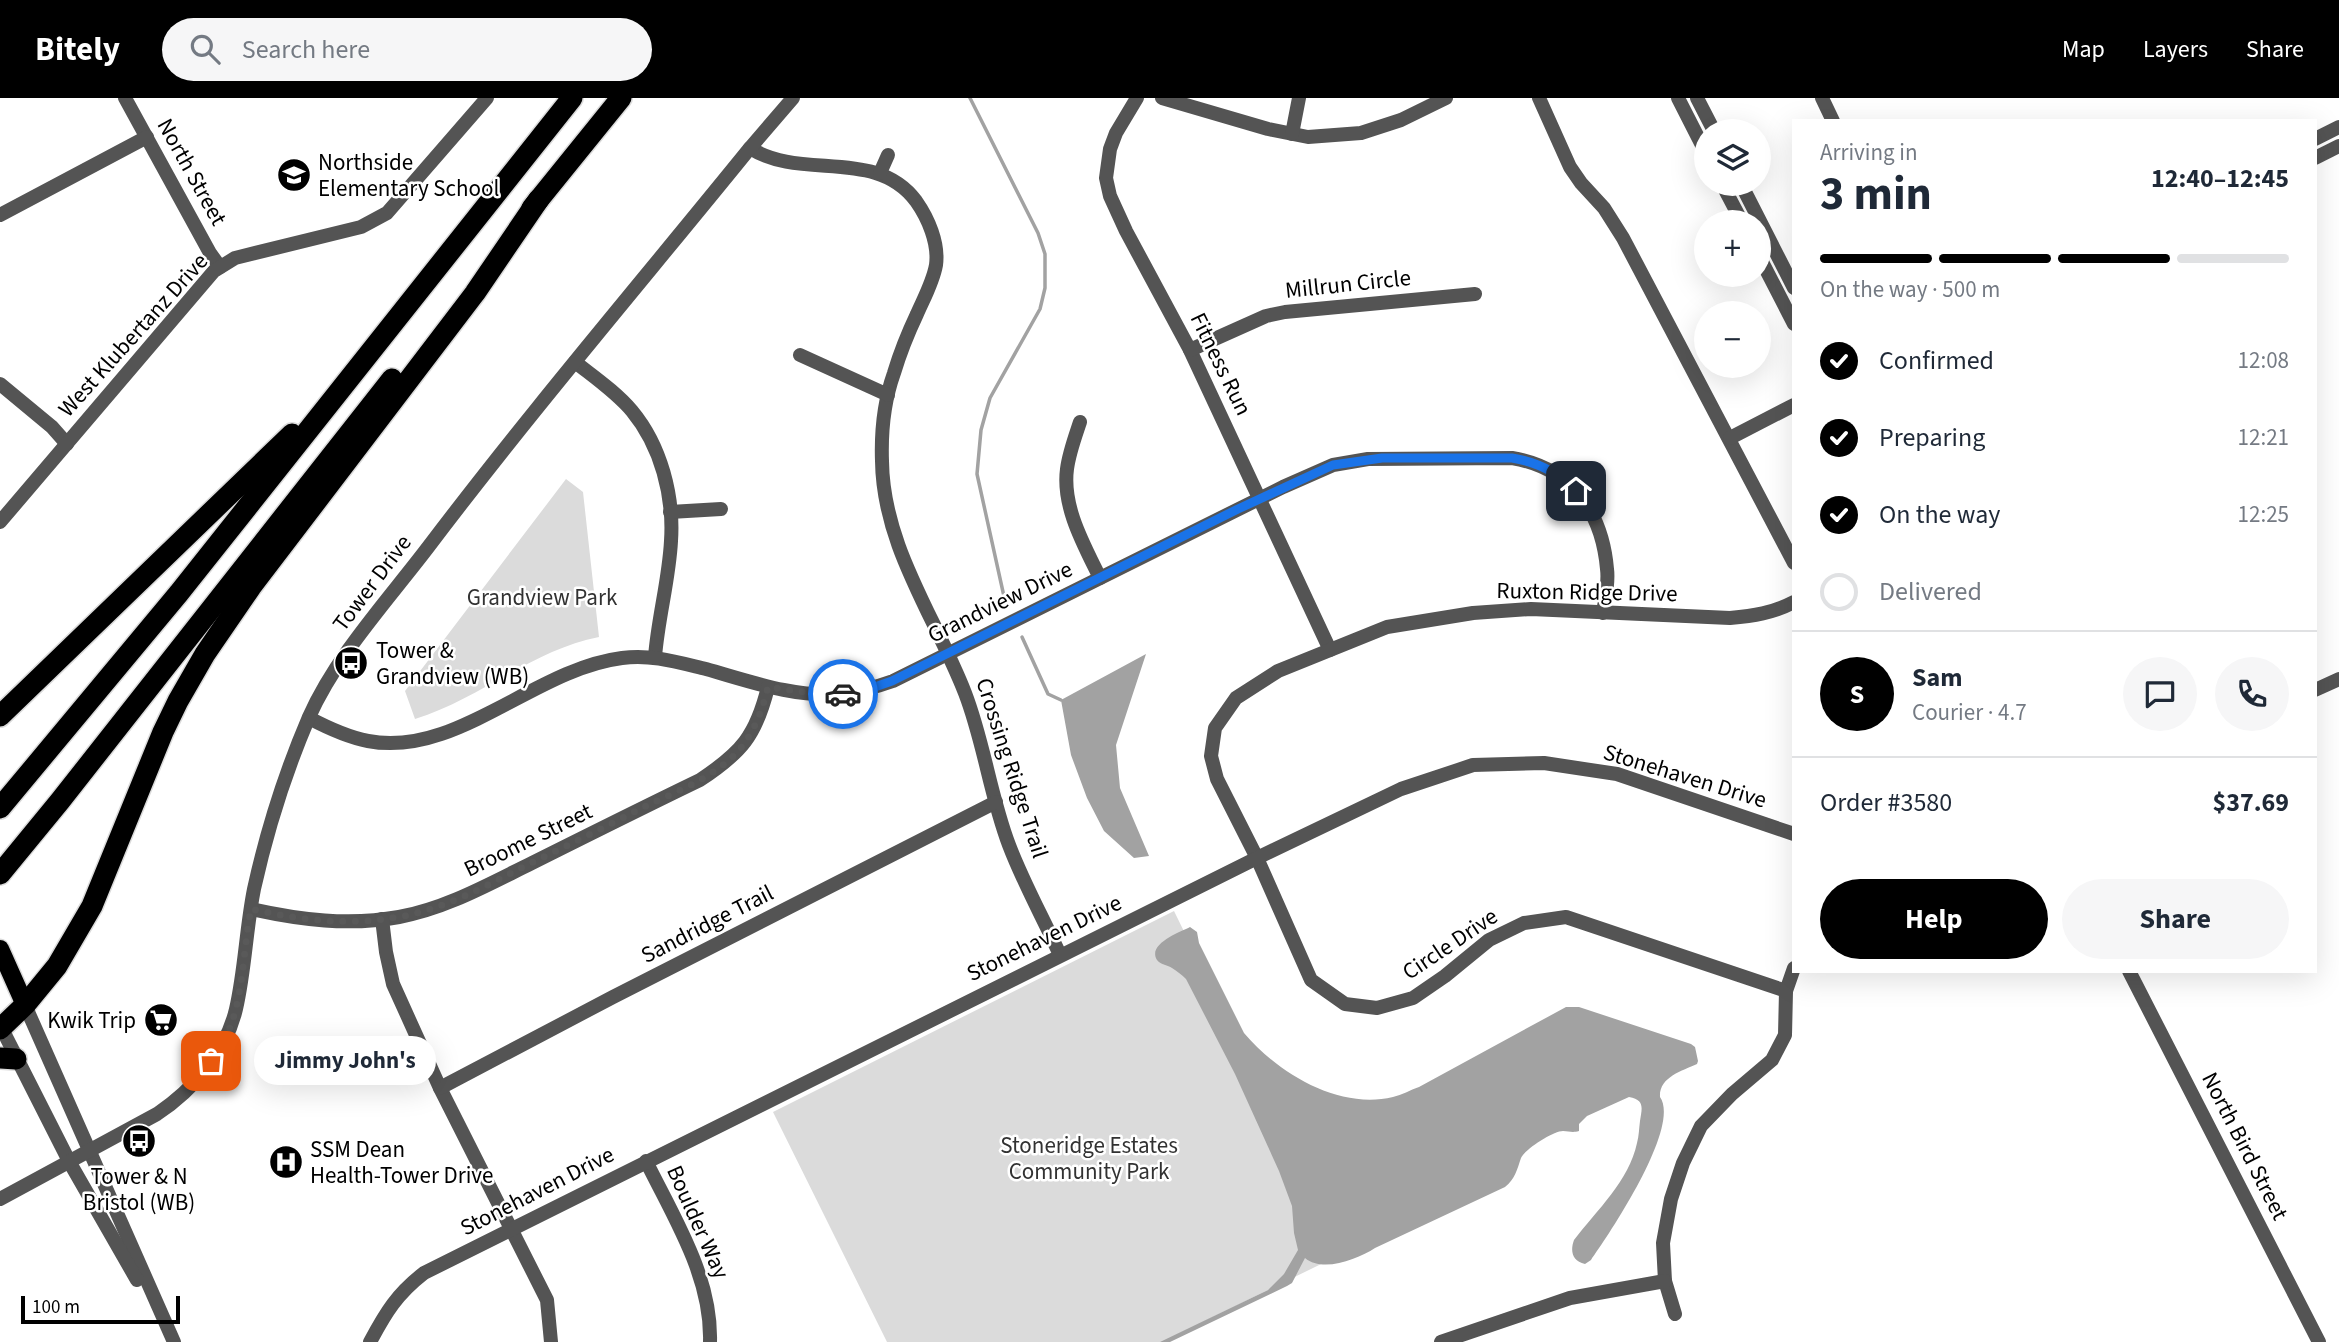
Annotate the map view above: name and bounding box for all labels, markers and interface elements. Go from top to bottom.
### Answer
search box [162,18,652,81]
text: Bitely [35,26,120,73]
icon: search [186,30,224,68]
text: Search here [242,31,370,68]
text: Map [2062,32,2105,67]
text: Layers [2143,32,2208,67]
text: Share [2246,32,2304,67]
street label: North Street [149,112,235,232]
map controls [1694,119,1771,378]
button: layers [1694,119,1771,196]
text: Arriving in [1820,136,1918,169]
place label: Northside Elementary School [318,146,499,205]
school or university icon: Northside Elementary School [275,156,313,194]
text: 12:40–12:45 [2151,160,2289,197]
text: 3 min [1820,162,1932,227]
button: + [1694,210,1771,287]
street label: West Klubertanz Drive [50,246,216,424]
street label: Millrun Circle [1284,261,1412,307]
text: On the way · 500 m [1820,273,2000,306]
button: − [1694,301,1771,378]
street label: Fitness Run [1182,307,1260,421]
icon: check [1820,342,1858,380]
text: Confirmed [1879,342,1994,379]
text: 12:08 [2238,344,2289,377]
icon: check [1820,419,1858,457]
text: Preparing [1879,419,1985,456]
text: 12:21 [2238,421,2289,454]
pin [1546,461,1606,521]
icon: home [1557,472,1595,510]
icon: check [1820,496,1858,534]
text: On the way [1879,496,2000,533]
text: 12:25 [2238,498,2289,531]
street label: Tower Drive [325,528,419,638]
street label: Grandview Drive [922,553,1078,651]
text: Delivered [1879,573,1982,610]
street label: Ruxton Ridge Drive [1496,574,1678,610]
park label: Grandview Park [467,581,618,614]
place label: Tower & Grandview (WB) [376,634,529,693]
bus stop icon: Tower & Grandview (WB) [332,644,370,682]
button: chat [2123,657,2197,731]
button: phone [2215,657,2289,731]
courier [808,659,878,729]
text: Sam [1912,659,1962,696]
street label: Crossing Ridge Trail [967,674,1057,862]
icon: car [824,675,862,713]
text: S [1850,676,1864,713]
text: Courier · 4.7 [1912,696,2027,729]
street label: Stonehaven Drive [1599,736,1771,816]
text: Order #3580 [1820,784,1952,821]
text: $37.69 [2213,784,2289,821]
street label: Broome Street [458,795,598,885]
street label: Sandridge Trail [635,876,779,972]
button: Help [1820,879,2048,959]
button: Share [2062,879,2289,959]
street label: Stonehaven Drive [961,886,1127,990]
street label: Circle Drive [1396,900,1504,988]
supermarket icon: Kwik Trip [142,1001,180,1039]
place label: Kwik Trip [47,1004,136,1037]
pin [181,1031,241,1091]
callout: Jimmy John's [253,1037,435,1086]
icon: bag [192,1042,230,1080]
text: Jimmy John's [274,1044,416,1077]
street label: North Bird Street [2193,1066,2297,1226]
bus stop icon: Tower & N Bristol (WB) [120,1122,158,1160]
park label: Stoneridge Estates Community Park [1000,1129,1178,1188]
place label: SSM Dean Health-Tower Drive [310,1133,493,1192]
street label: Stonehaven Drive [454,1138,620,1244]
hospital icon: SSM Dean Health-Tower Drive [267,1143,305,1181]
place label: Tower & N Bristol (WB) [83,1160,195,1219]
street label: Boulder Way [658,1160,738,1284]
scale bar [21,1293,180,1325]
text: 100 m [32,1294,80,1321]

